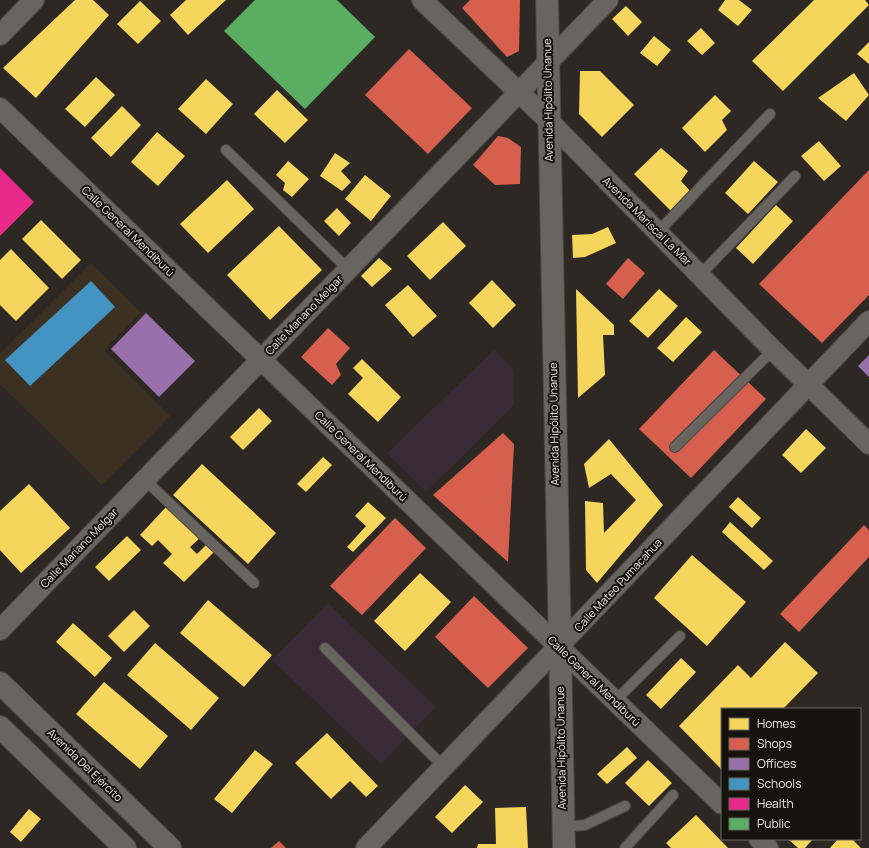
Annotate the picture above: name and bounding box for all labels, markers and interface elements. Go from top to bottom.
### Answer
street label: Avenida Hipólito Unanue [539,38,556,162]
street label: Avenida Mariscal La Mar [600,173,695,268]
street label: Calle General Mendiburú [79,182,178,279]
street label: Calle Mariano Melgar [261,271,346,358]
street label: Avenida Hipólito Unanue [545,362,562,486]
street label: Calle General Mendiburú [312,407,411,504]
street label: Calle Mariano Melgar [36,504,121,591]
street label: Calle Mateo Pumacahua [570,535,665,635]
street label: Calle General Mendiburú [545,632,644,729]
street label: Avenida Hipólito Unanue [552,686,569,810]
legend [721,708,861,840]
text: Homes [757,715,796,732]
street label: Avenida Del Ejército [44,725,127,805]
text: Shops [757,735,792,752]
text: Offices [757,755,796,772]
text: Schools [757,775,801,792]
text: Health [757,795,794,812]
text: Public [757,815,791,832]

